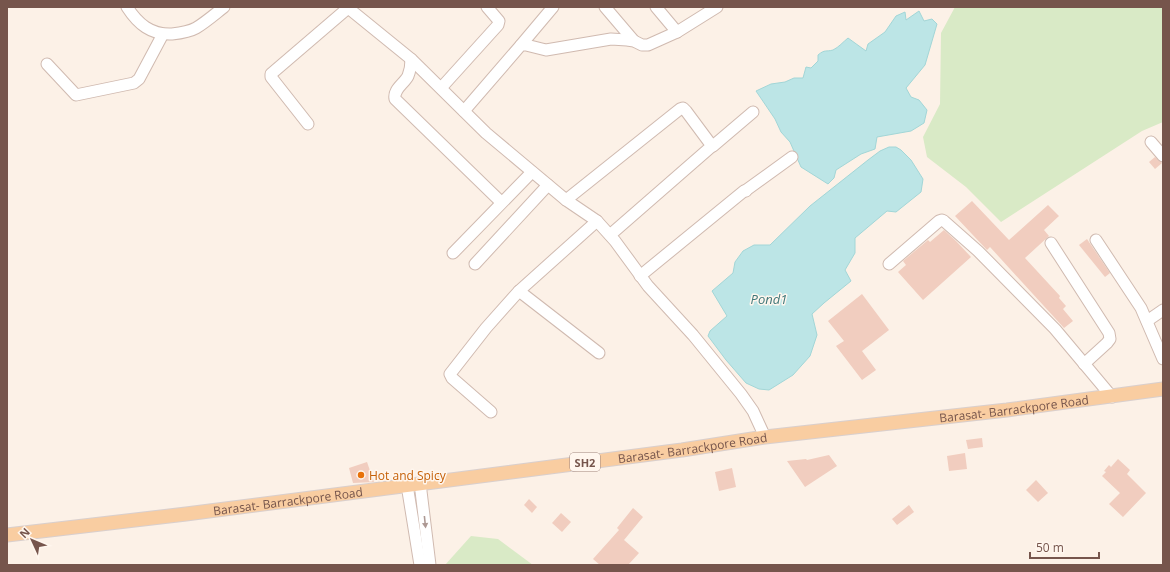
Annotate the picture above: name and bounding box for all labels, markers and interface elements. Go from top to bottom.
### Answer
water label: Pond1 [751,290,787,308]
street label: Barasat- Barrackpore Road [938,391,1090,426]
street label: Barasat- Barrackpore Road [617,428,768,467]
road number: SH2 [570,453,600,471]
place label: Hot and Spicy [369,467,447,484]
marker: Hot and Spicy [356,470,366,480]
street label: Barasat- Barrackpore Road [212,483,364,519]
one-way arrow [421,516,428,528]
north arrow [12,520,52,560]
text: N [16,524,33,541]
scale bar [1030,534,1099,560]
text: 50 m [1036,539,1064,556]

